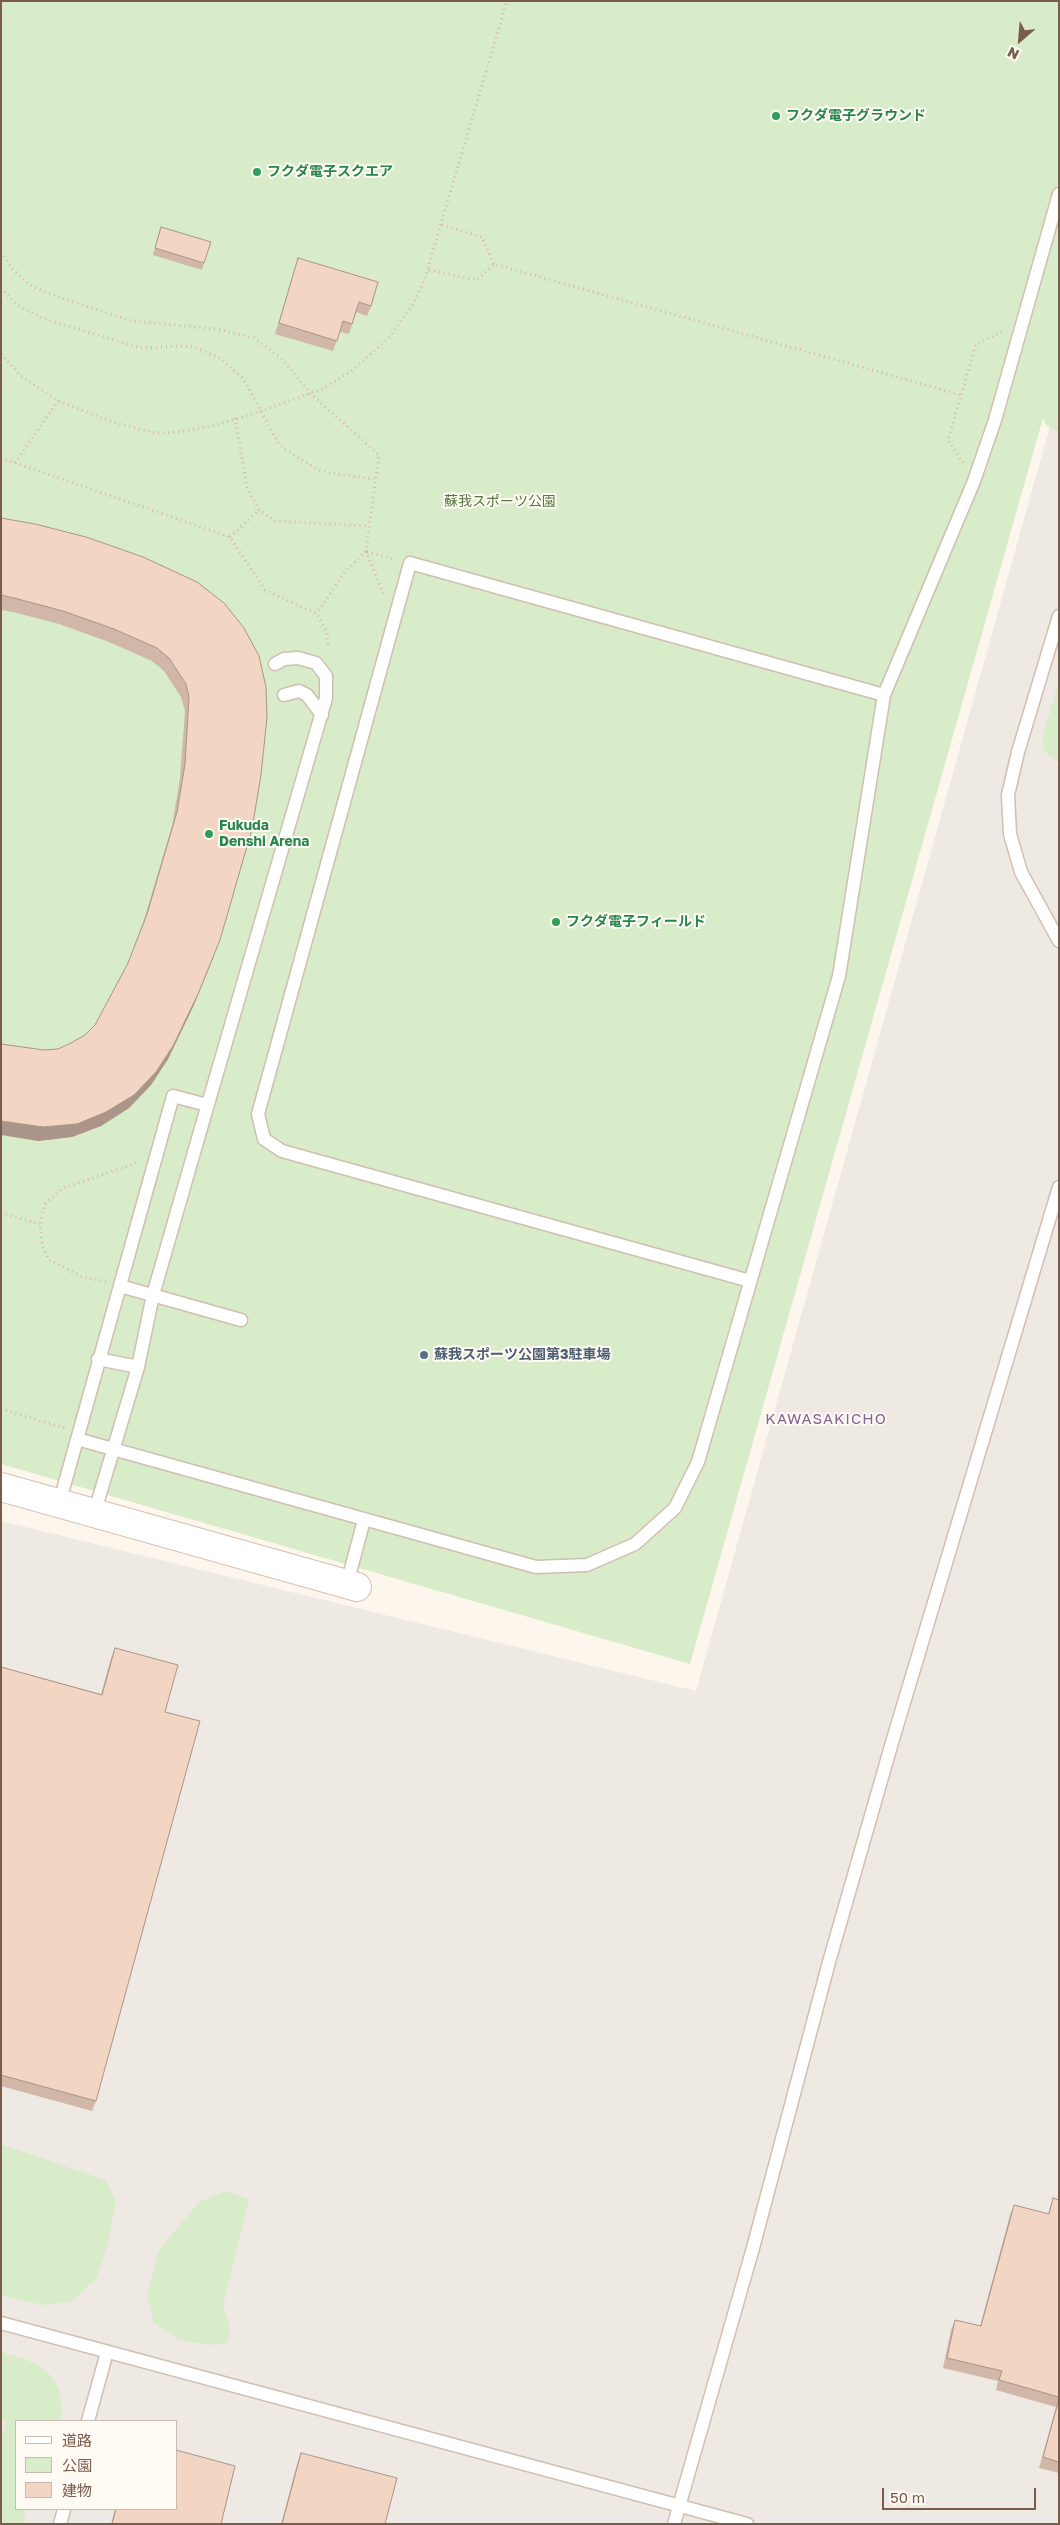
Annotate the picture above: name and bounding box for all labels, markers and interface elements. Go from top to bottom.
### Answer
north arrow [995,15,1045,65]
text: N [1004,44,1022,64]
place label: フクダ電子グラウンド [786,108,926,124]
marker: フクダ電子グラウンド [770,110,782,122]
place label: フクダ電子スクエア [267,164,393,180]
marker: フクダ電子スクエア [251,166,263,178]
park label: 蘇我スポーツ公園 [444,494,556,510]
place label: Fukuda Denshi Arena [219,818,309,850]
marker: Fukuda Denshi Arena [203,828,215,840]
place label: フクダ電子フィールド [566,914,706,930]
marker: フクダ電子フィールド [550,916,562,928]
place label: 蘇我スポーツ公園第3駐車場 [434,1347,611,1363]
marker: 蘇我スポーツ公園第3駐車場 [418,1349,430,1361]
district label: KAWASAKICHO [764,1410,888,1428]
legend [15,2420,178,2510]
text: 道路 [62,2431,92,2449]
text: 公園 [62,2456,92,2474]
scale bar [885,2478,1039,2510]
text: 建物 [62,2481,92,2499]
text: 50 m [890,2488,925,2506]

